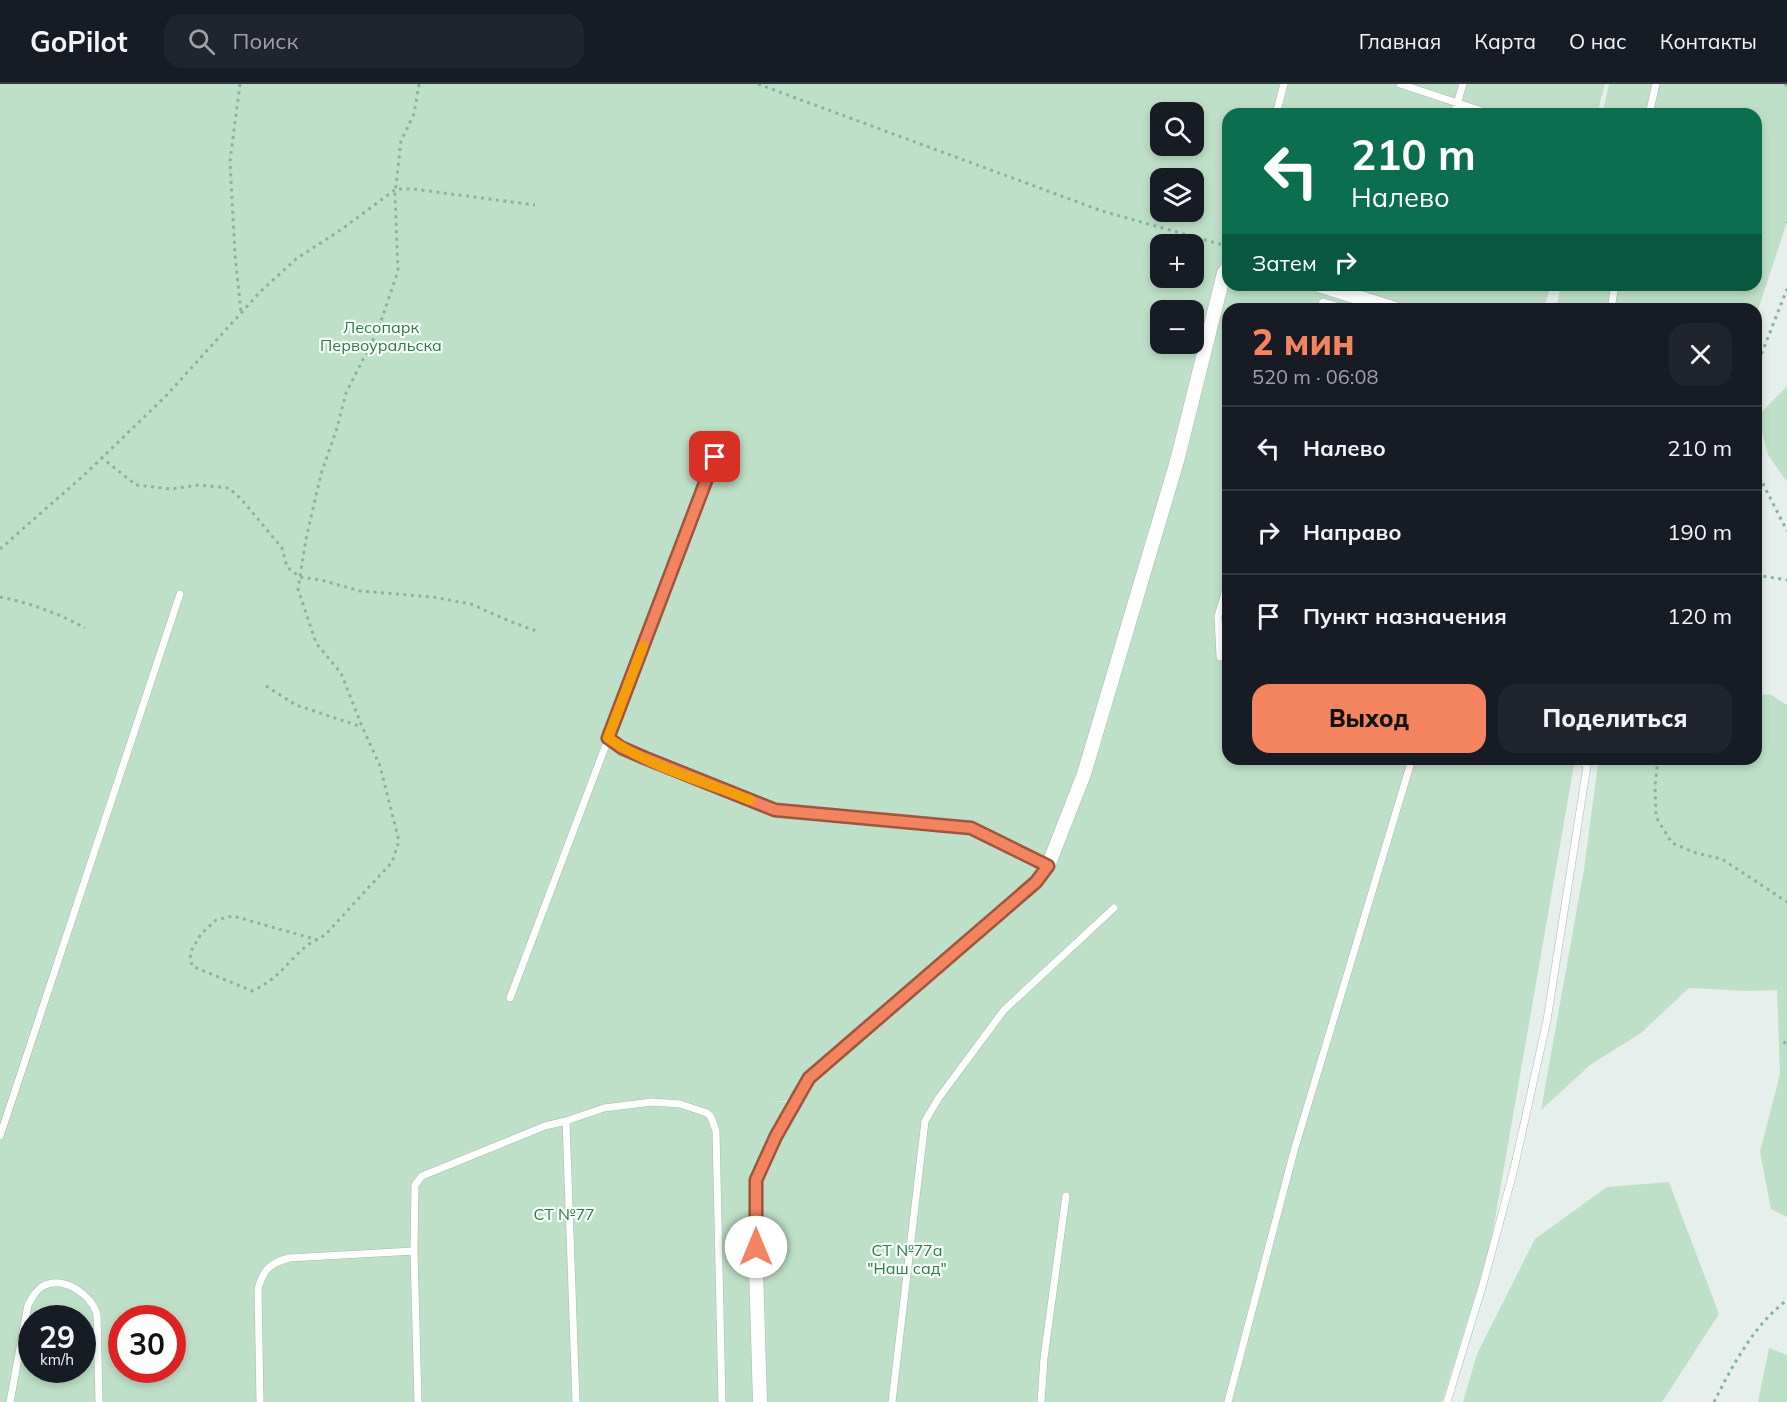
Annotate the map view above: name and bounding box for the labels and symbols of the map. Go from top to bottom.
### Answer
park label: Лесопарк Первоуральска [320,317,442,355]
pin [689,431,740,482]
park label: СТ №77 [533,1204,595,1224]
position arrow [724,1215,788,1279]
park label: СТ №77а "Наш сад" [867,1240,947,1278]
speed limit sign: 30 [108,1305,186,1383]

